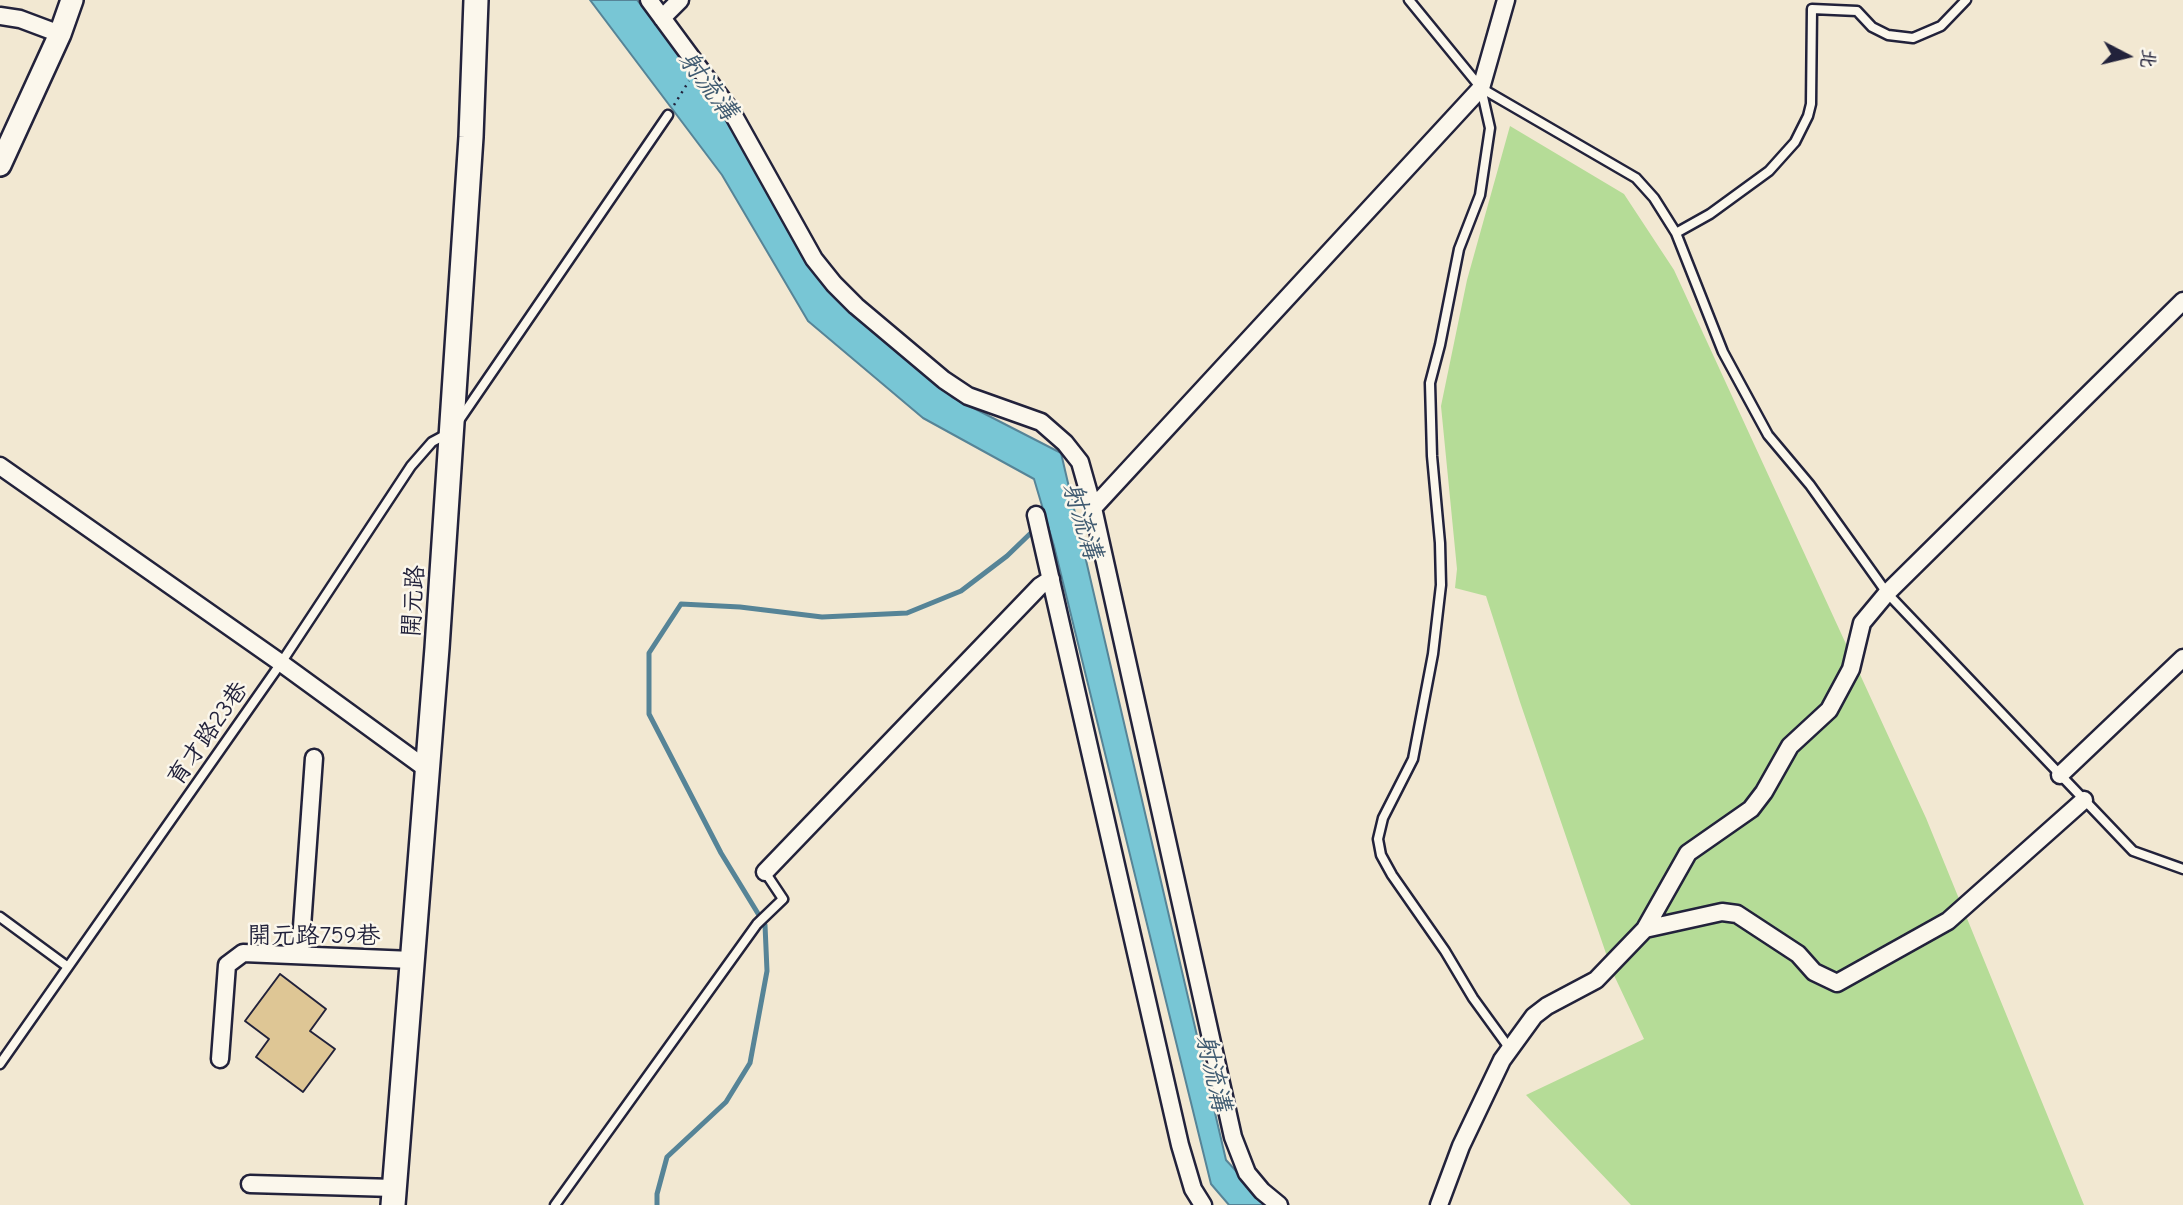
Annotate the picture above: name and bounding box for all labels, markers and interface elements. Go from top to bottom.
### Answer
north arrow [2092,21,2162,91]
water label: 射流溝 [672,45,744,127]
text: 北 [2136,48,2160,69]
water label: 射流溝 [1056,479,1108,563]
street label: 開元路 [397,564,431,638]
street label: 育才路23巷 [162,676,254,792]
street label: 開元路759巷 [247,922,381,950]
water label: 射流溝 [1189,1031,1237,1115]

